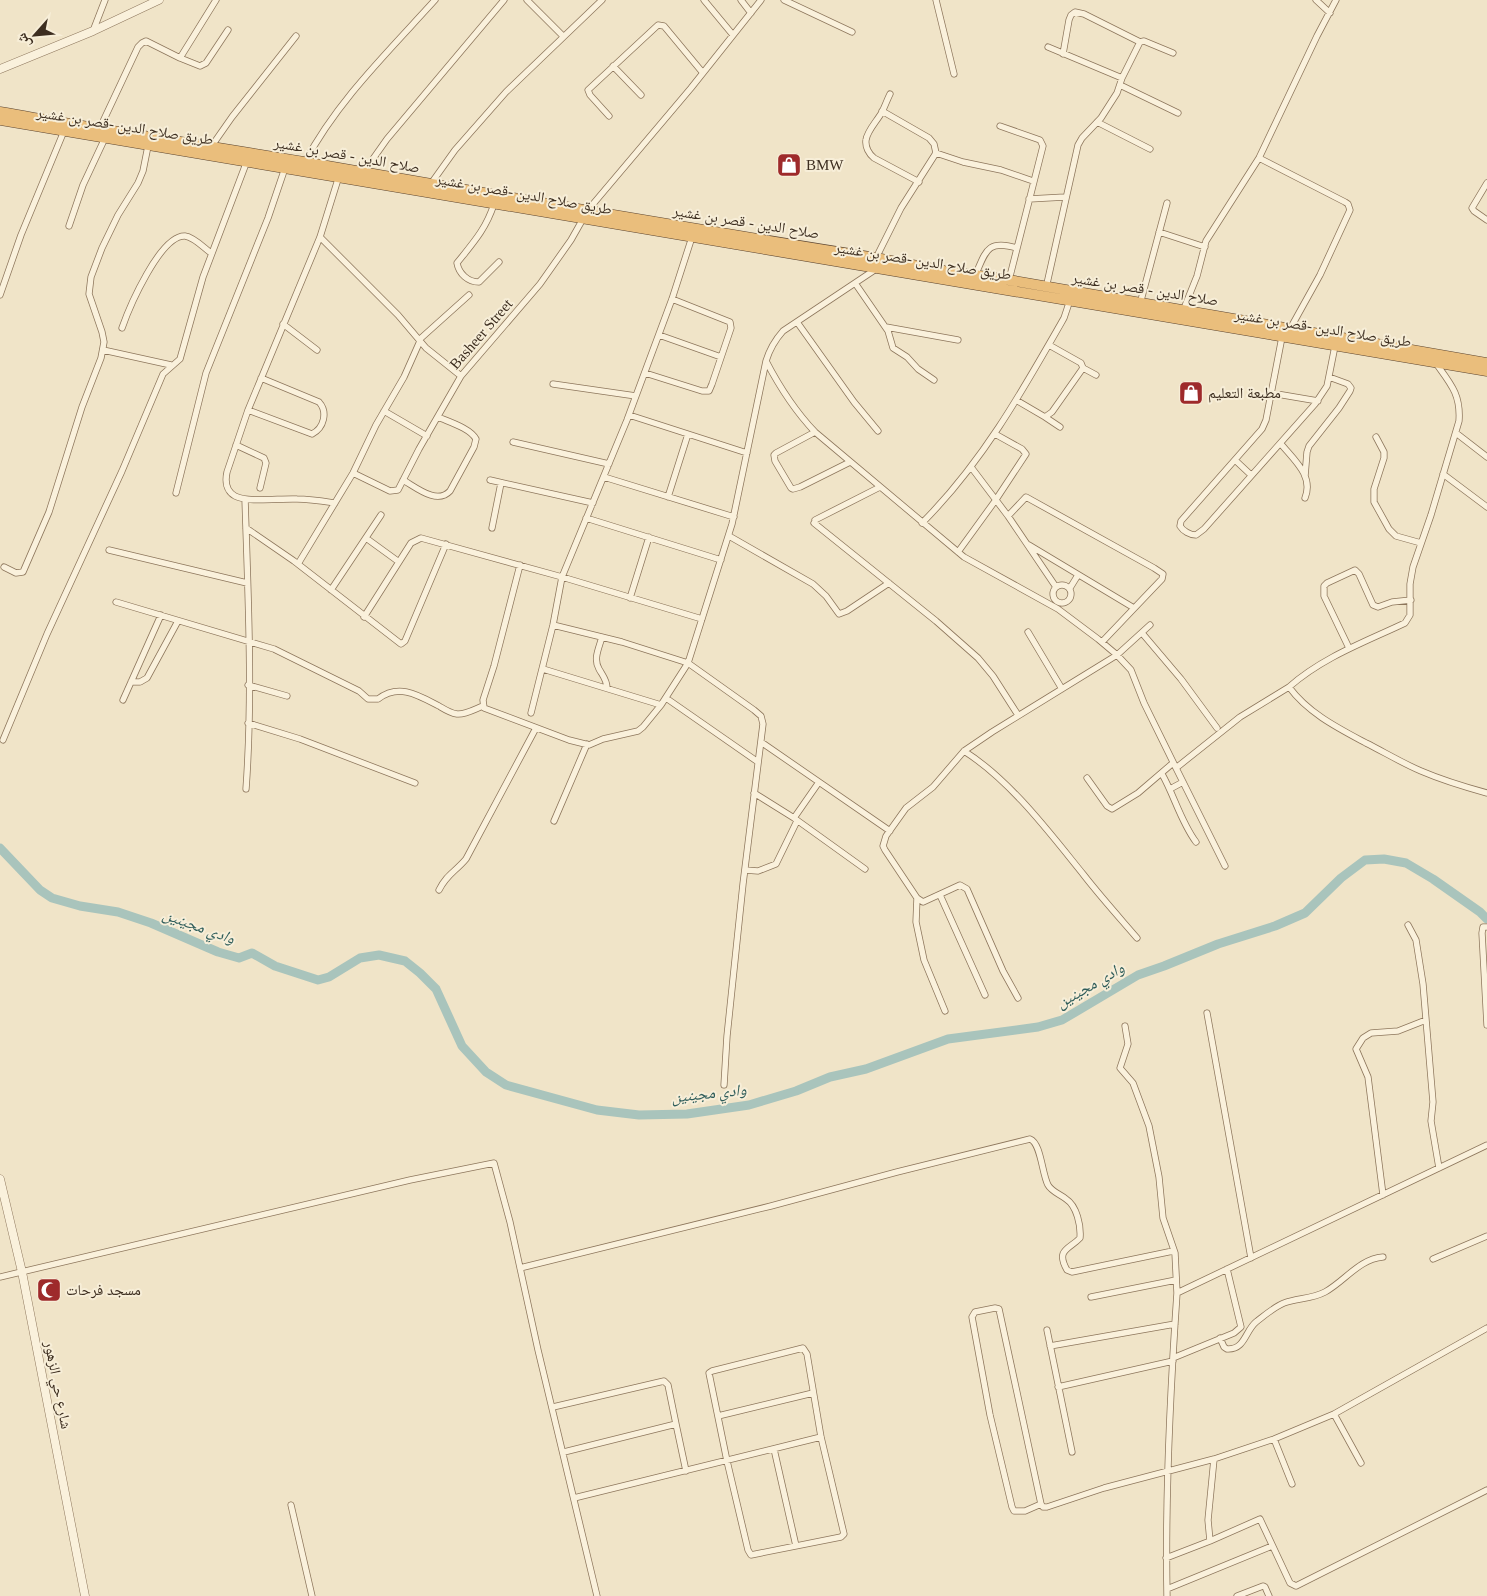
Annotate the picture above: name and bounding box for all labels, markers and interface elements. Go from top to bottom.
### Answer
north arrow [10,10,60,60]
text: ش [14,30,35,51]
street label: طريق صلاح الدين -قصر بن غشير [34,104,215,150]
street label: صلاح الدين - قصر بن غشير [271,134,421,178]
shop icon: BMW [776,152,802,178]
place label: BMW [806,157,844,173]
street label: طريق صلاح الدين -قصر بن غشير [433,170,613,219]
street label: صلاح الدين - قصر بن غشير [670,202,820,243]
street label: طريق صلاح الدين -قصر بن غشير [832,239,1013,285]
street label: صلاح الدين - قصر بن غشير [1069,269,1219,310]
street label: Basheer Street [446,295,516,372]
street label: طريق صلاح الدين -قصر بن غشير [1232,306,1413,352]
shop icon: مطبعة التعليم [1178,380,1204,406]
place label: مطبعة التعليم [1208,385,1281,403]
water label: وادي مجينين [159,905,238,951]
water label: وادي مجينين [1053,959,1129,1015]
water label: وادي مجينين [671,1081,748,1109]
mosque icon: مسجد فرحات [36,1277,62,1303]
place label: مسجد فرحات [66,1282,141,1299]
street label: شارع حي الزهور [38,1339,74,1431]

